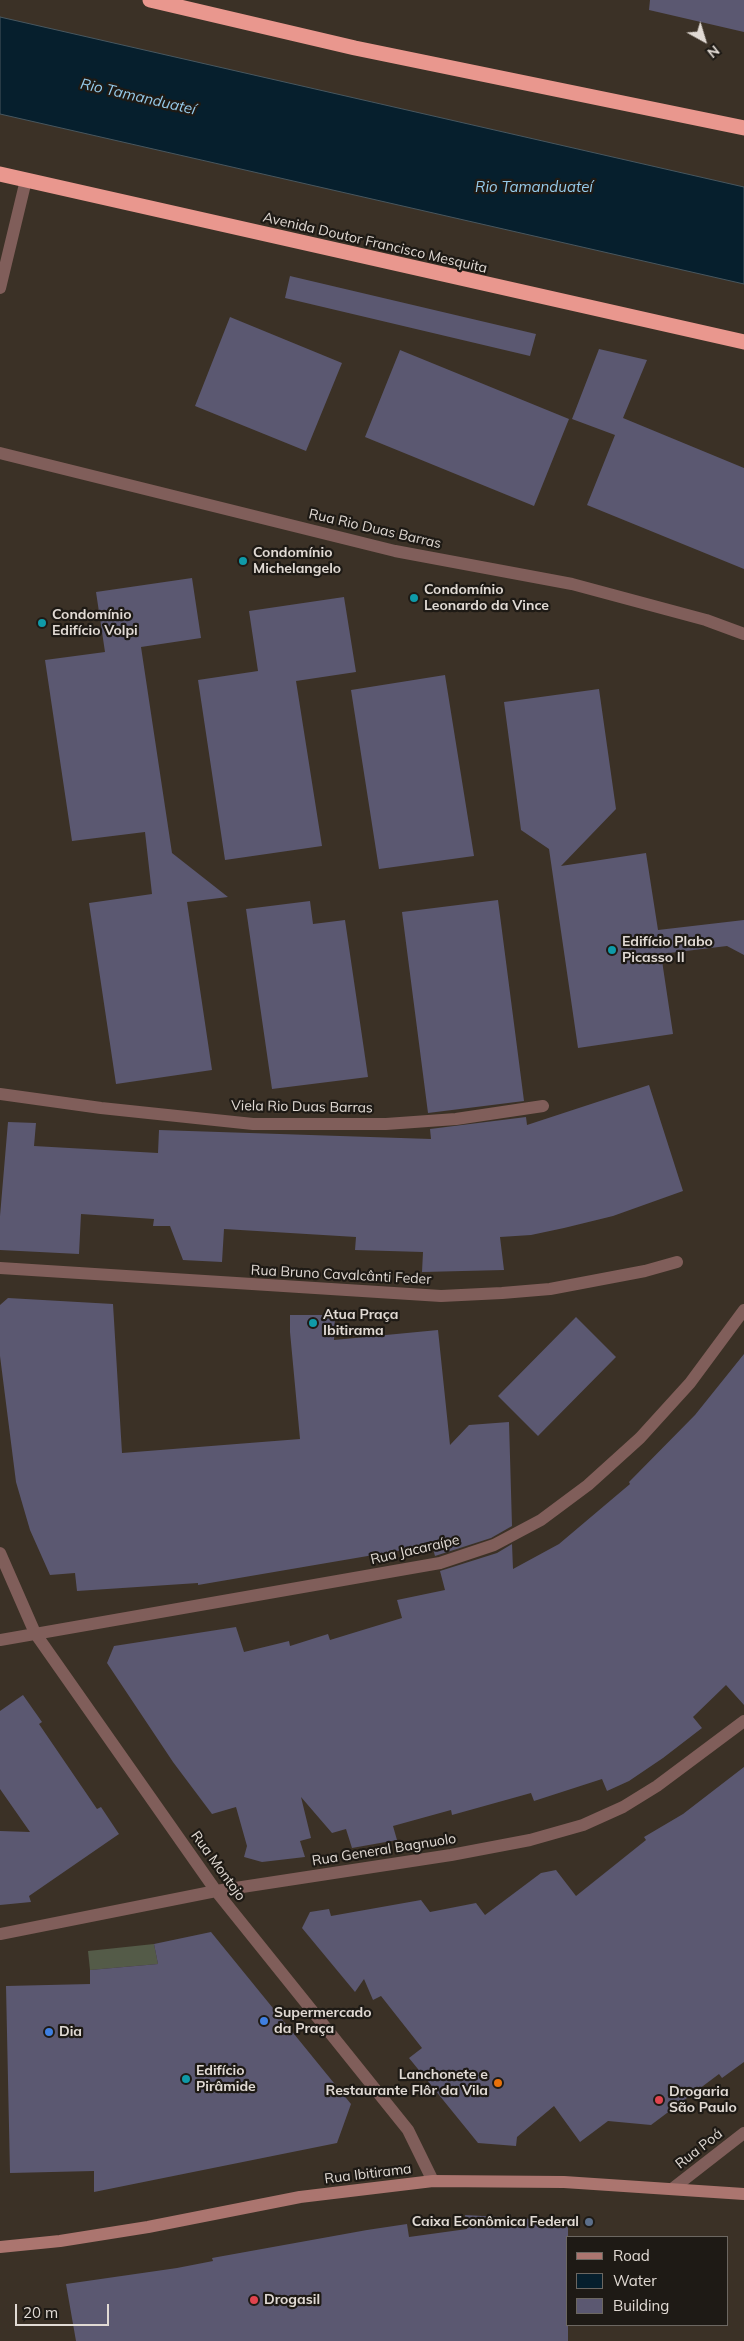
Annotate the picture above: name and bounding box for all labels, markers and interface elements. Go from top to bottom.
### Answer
north arrow [679,15,729,65]
text: N [704,41,723,62]
water label: Rio Tamanduateí [79,75,197,119]
water label: Rio Tamanduateí [475,178,593,196]
street label: Avenida Doutor Francisco Mesquita [261,209,489,277]
street label: Rua Rio Duas Barras [307,506,443,552]
place label: Condomínio Michelangelo [253,545,341,578]
marker: Condomínio Michelangelo [237,555,249,567]
place label: Condomínio Leonardo da Vince [424,582,549,614]
marker: Condomínio Leonardo da Vince [408,592,420,604]
place label: Condomínio Edifício Volpi [52,607,138,640]
marker: Condomínio Edifício Volpi [36,617,48,629]
place label: Edifício Plabo Picasso II [622,934,713,966]
marker: Edifício Plabo Picasso II [606,944,618,956]
street label: Viela Rio Duas Barras [231,1097,373,1117]
street label: Rua Bruno Cavalcânti Feder [250,1262,432,1288]
place label: Atua Praça Ibitirama [323,1307,398,1340]
marker: Atua Praça Ibitirama [307,1317,319,1329]
street label: Rua Jacaraípe [369,1532,461,1568]
street label: Rua Montojo [187,1828,249,1904]
street label: Rua General Bagnuolo [311,1830,457,1870]
place label: Supermercado da Praça [274,2005,372,2038]
marker: Supermercado da Praça [258,2015,270,2027]
place label: Dia [59,2024,82,2040]
marker: Dia [43,2026,55,2038]
place label: Edifício Pirâmide [196,2063,256,2096]
place label: Lanchonete e Restaurante Flôr da Vila [326,2067,488,2100]
marker: Edifício Pirâmide [180,2073,192,2085]
marker: Lanchonete e Restaurante Flôr da Vila [492,2077,504,2089]
place label: Drogaria São Paulo [669,2084,737,2116]
marker: Drogaria São Paulo [653,2094,665,2106]
street label: Rua Poá [672,2125,726,2173]
street label: Rua Ibitirama [324,2160,412,2188]
place label: Caixa Econômica Federal [412,2214,579,2230]
marker: Caixa Econômica Federal [583,2216,595,2228]
legend [566,2236,729,2326]
text: Road [613,2246,650,2265]
text: Water [613,2271,657,2290]
place label: Drogasil [264,2292,320,2308]
scale bar [18,2294,111,2326]
marker: Drogasil [248,2294,260,2306]
text: Building [613,2296,669,2315]
text: 20 m [23,2303,58,2322]

